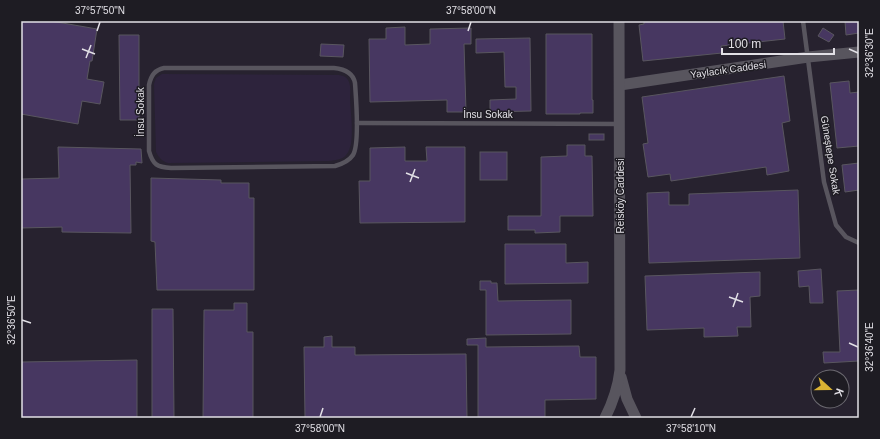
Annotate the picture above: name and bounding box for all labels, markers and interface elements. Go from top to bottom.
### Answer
text: 37°57'50"N [75,5,125,16]
text: 37°58'00"N [446,5,496,16]
text: 32°36'30"E [864,28,875,78]
scale bar [722,30,834,56]
text: 100 m [728,37,761,51]
street label: Yaylacık Caddesi [689,59,767,80]
street label: İnsu Sokak [134,86,146,137]
street label: İnsu Sokak [463,108,514,120]
street label: Güneştepe Sokak [819,115,842,196]
street label: Reisköy Caddesi [615,158,626,234]
text: 32°36'50"E [6,295,17,345]
text: 32°36'40"E [864,322,875,372]
north arrow [810,369,850,409]
text: K [832,387,846,398]
text: 37°58'00"N [295,423,345,434]
text: 37°58'10"N [666,423,716,434]

